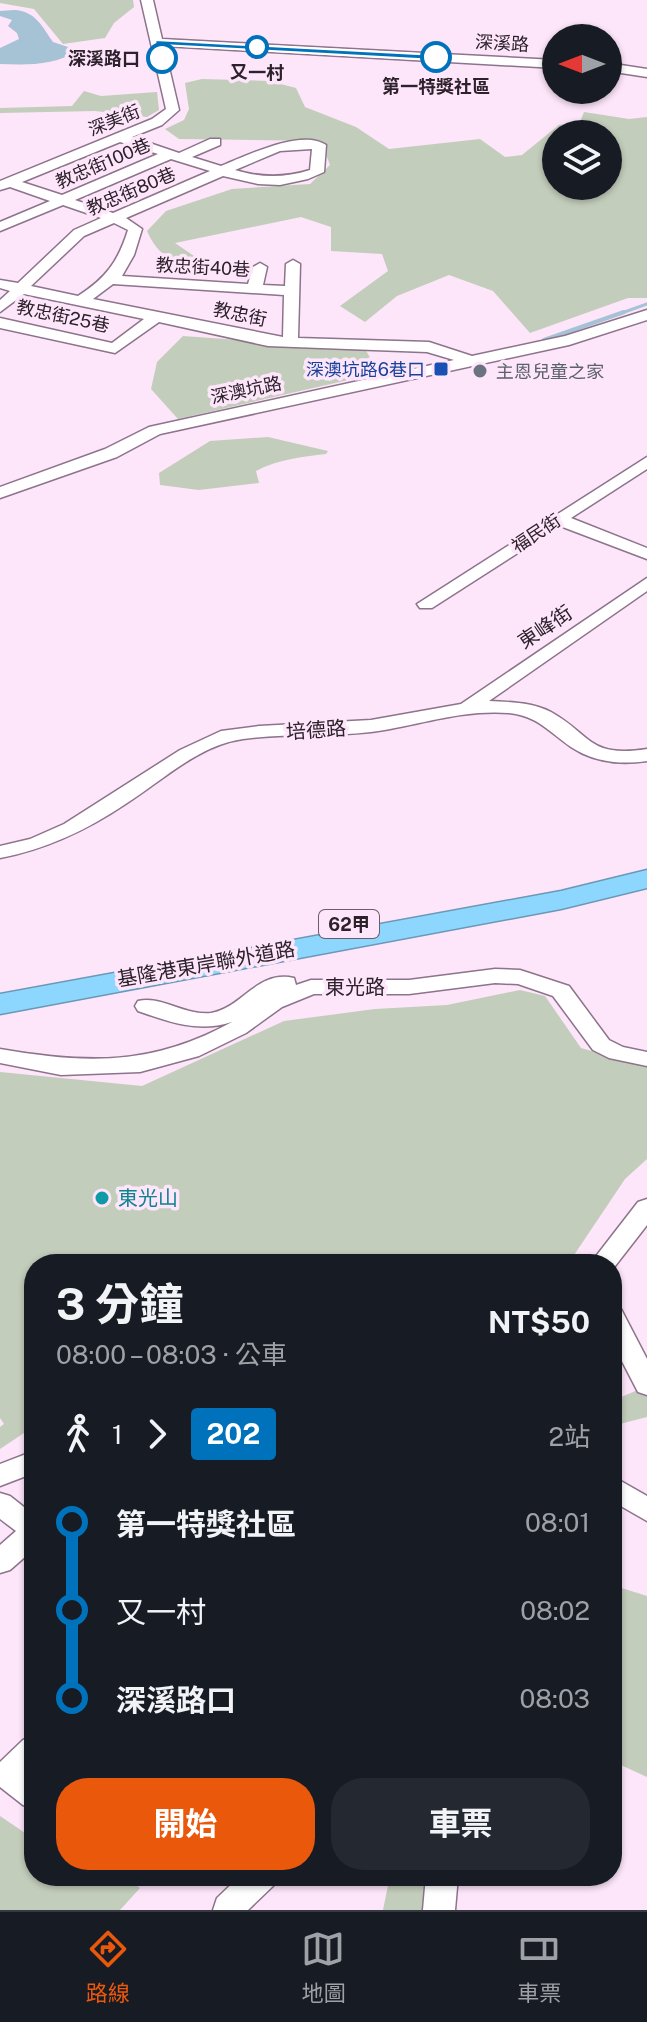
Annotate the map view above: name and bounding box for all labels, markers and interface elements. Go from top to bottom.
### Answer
north arrow [542,24,622,104]
map controls [542,24,622,200]
street label: 深溪路 [474,31,530,55]
marker: 又一村 [246,36,268,58]
marker: 第一特獎社區 [421,42,451,72]
marker: 深溪路口 [147,43,177,73]
place label: 深溪路口 [68,48,140,69]
place label: 又一村 [230,62,284,83]
place label: 第一特獎社區 [382,76,490,97]
street label: 深美街 [85,100,143,140]
button: layers [542,120,622,200]
street label: 教忠街100巷 [52,134,154,192]
street label: 教忠街80巷 [83,163,179,219]
street label: 教忠街40巷 [155,254,251,280]
street label: 教忠街25巷 [15,296,111,336]
street label: 教忠街 [211,298,269,330]
place label: 深澳坑路6巷口 [306,359,425,380]
marker: 深澳坑路6巷口 [432,360,450,378]
place label: 主恩兒童之家 [496,361,604,382]
marker: 主恩兒童之家 [471,362,489,380]
street label: 深澳坑路 [209,372,283,408]
street label: 福民街 [508,509,564,557]
street label: 東峰街 [513,600,577,654]
street label: 培德路 [285,716,347,744]
road number: 62甲 [319,910,379,938]
street label: 基隆港東岸聯外道路 [115,937,297,991]
street label: 東光路 [325,975,385,999]
place label: 東光山 [118,1186,178,1210]
marker: 東光山 [93,1189,111,1207]
text: 3 分鐘 [56,1278,183,1330]
text: NT$50 [488,1304,590,1340]
text: 08:00 – 08:03 · 公車 [56,1339,287,1370]
icon: walk [56,1412,100,1456]
icon: forward [135,1412,179,1456]
text: 202 [207,1417,260,1450]
text: 1 [112,1419,123,1450]
text: 2站 [549,1421,590,1452]
text: 第一特獎社區 [116,1506,296,1542]
text: 08:01 [525,1507,590,1538]
text: 又一村 [116,1594,206,1630]
text: 08:02 [520,1595,590,1626]
text: 深溪路口 [116,1682,236,1718]
text: 08:03 [519,1683,590,1714]
button: 開始 [56,1778,315,1870]
button: 車票 [331,1778,590,1870]
tab: 路線 [86,1927,130,2007]
tab: 地圖 [301,1927,345,2007]
tab: 車票 [517,1927,561,2007]

